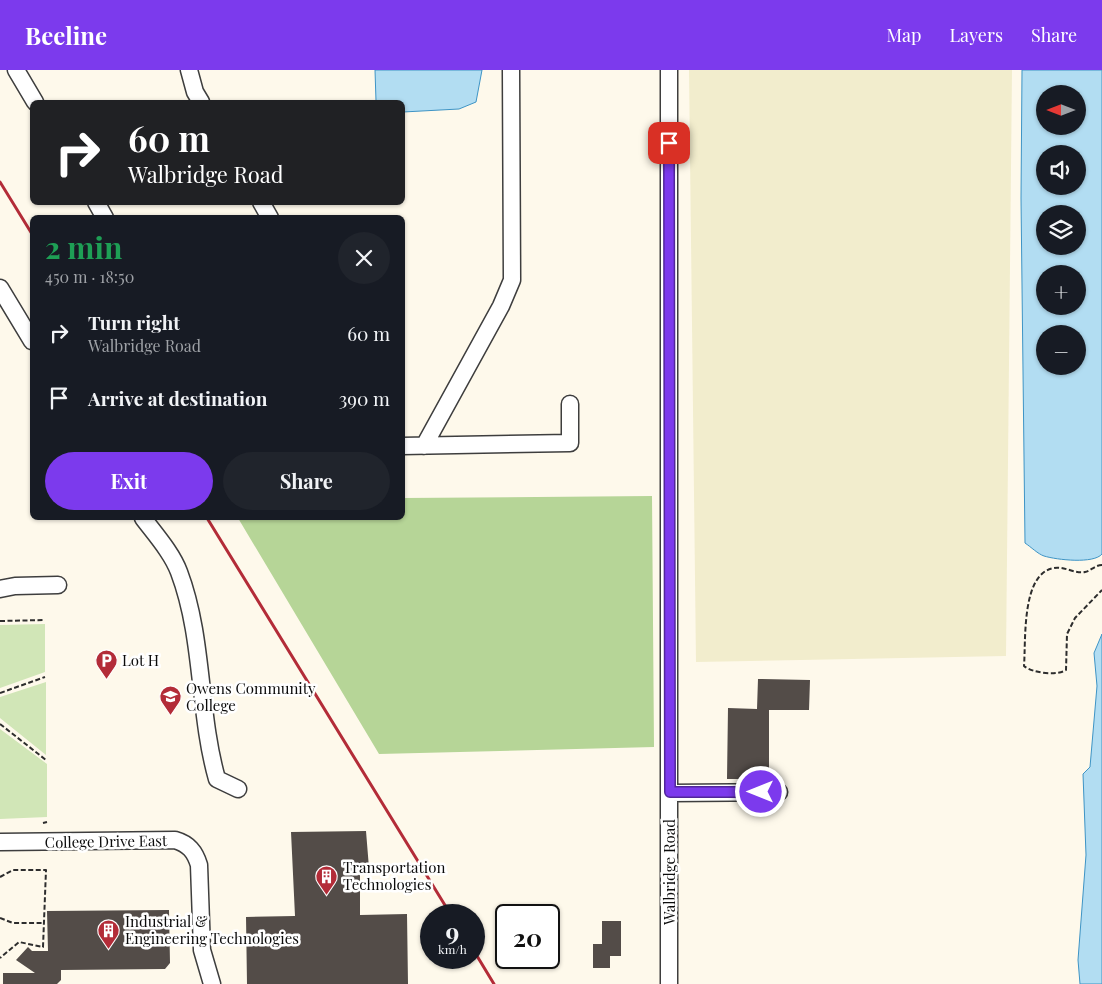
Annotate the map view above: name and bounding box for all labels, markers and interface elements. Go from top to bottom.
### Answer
text: Beeline [25,19,107,51]
text: Map [886,23,921,47]
text: Layers [949,23,1003,47]
text: Share [1031,23,1077,47]
north arrow [1036,85,1086,135]
map controls [1036,85,1086,375]
text: 60 m [128,114,210,161]
icon: right [45,120,110,185]
pin [648,122,690,164]
icon: arrive [655,129,683,157]
button: sound [1036,145,1086,195]
text: Walbridge Road [128,159,284,189]
button: layers [1036,205,1086,255]
text: 2 min [45,227,122,267]
button: close [338,232,390,284]
button: + [1036,265,1086,315]
text: 450 m · 18:50 [45,266,134,287]
text: Turn right [88,309,180,335]
icon: right [45,319,73,347]
text: 60 m [347,320,390,346]
button: − [1036,325,1086,375]
text: Walbridge Road [88,335,201,356]
icon: arrive [45,384,73,412]
text: Arrive at destination [88,385,268,411]
text: 390 m [339,385,390,411]
button: Exit [45,452,213,510]
button: Share [223,452,390,510]
parking icon: Lot H [94,648,118,679]
place label: Lot H [122,650,159,670]
place label: Owens Community College [186,678,316,715]
school or university icon: Owens Community College [158,685,182,716]
position arrow [734,765,786,817]
street label: Walbridge Road [659,819,679,926]
street label: College Drive East [45,830,168,852]
place label: Transportation Technologies [343,857,445,894]
building icon: Transportation Technologies [315,864,339,895]
speed limit sign: 20 [495,904,560,969]
place label: Industrial & Engineering Technologies [125,911,299,948]
text: 9 [446,914,459,947]
building icon: Industrial & Engineering Technologies [97,918,121,949]
text: km/h [438,941,467,957]

